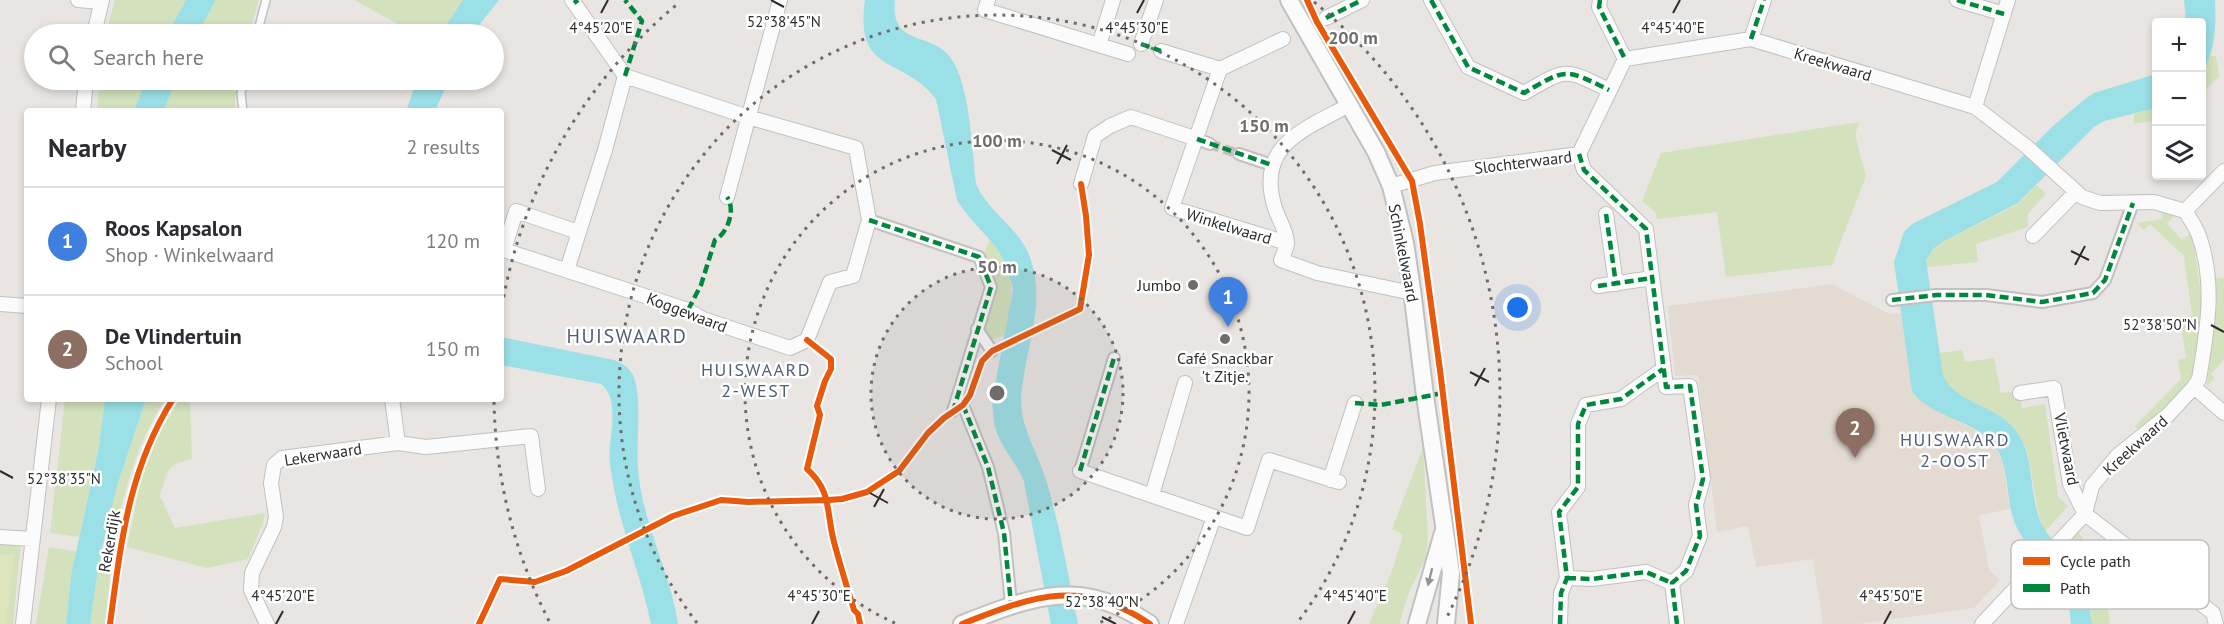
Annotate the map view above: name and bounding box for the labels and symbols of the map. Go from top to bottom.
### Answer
text: 52°38'45"N [747,12,821,31]
text: 4°45'20"E [569,18,633,37]
text: 4°45'30"E [1105,18,1169,37]
text: 4°45'40"E [1641,18,1705,37]
text: 200 m [1328,26,1378,49]
street label: Kreekwaard [1792,43,1874,85]
text: 150 m [1239,114,1289,137]
text: 100 m [972,129,1022,152]
street label: Slochterwaard [1473,146,1573,178]
street label: Schinkelwaard [1385,202,1423,304]
street label: Winkelwaard [1184,204,1274,248]
text: 50 m [977,255,1017,278]
place label: Jumbo [1137,275,1181,295]
marker: Jumbo [1186,278,1200,292]
pin: 1 [1208,278,1248,327]
street label: Koggewaard [644,288,730,336]
your location [1503,293,1532,322]
text: 52°38'50"N [2123,315,2197,334]
district label: HUISWAARD [567,323,687,349]
marker: Café Snackbar 't Zitje. [1218,332,1232,346]
place label: Café Snackbar 't Zitje. [1177,348,1274,386]
district label: HUISWAARD 2-WEST [701,358,811,402]
centre of rings [987,383,1007,403]
pin: 2 [1836,408,1874,458]
street label: Vlietwaard [2050,410,2084,487]
street label: Kreekwaard [2099,411,2171,479]
district label: HUISWAARD 2-OOST [1900,428,2010,472]
street label: Lekerwaard [283,438,363,470]
text: 52°38'35"N [27,469,101,488]
street label: Rekerdijk [94,508,124,574]
legend [2011,540,2209,609]
text: Cycle path [2060,551,2131,571]
one-way arrow [1424,567,1434,586]
text: Path [2060,578,2091,598]
text: 4°45'20"E [251,586,315,605]
text: 4°45'30"E [787,586,851,605]
text: 4°45'40"E [1323,586,1387,605]
text: 4°45'50"E [1859,586,1923,605]
text: 52°38'40"N [1065,592,1139,611]

